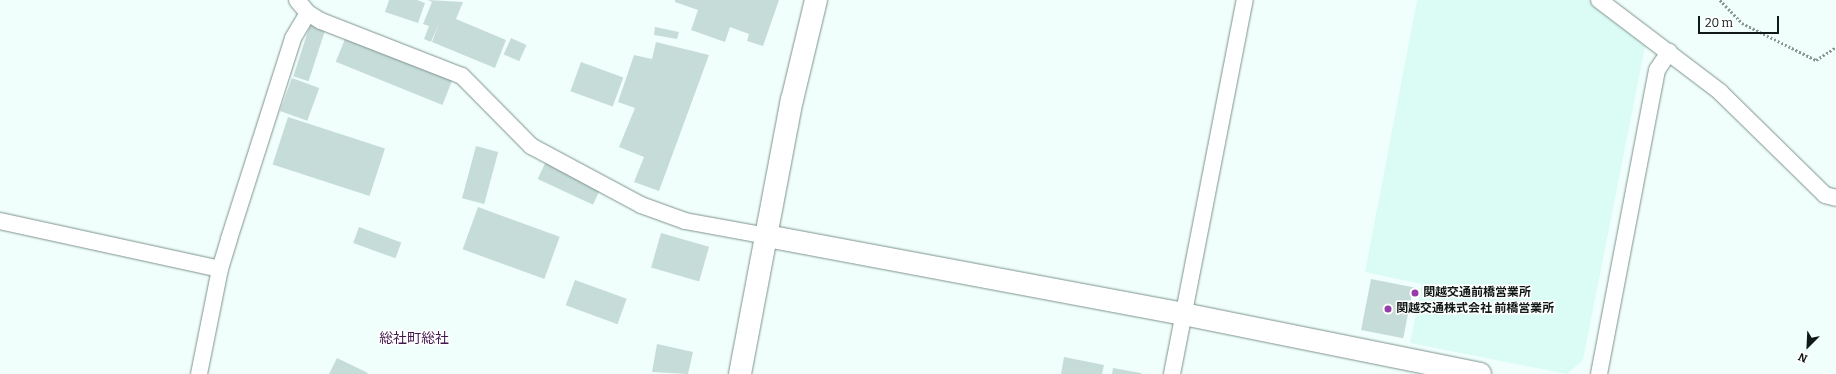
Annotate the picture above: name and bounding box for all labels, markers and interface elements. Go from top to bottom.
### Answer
scale bar [1700,8,1781,34]
text: 20 m [1705,16,1733,30]
place label: 関越交通前橋営業所 [1423,286,1531,300]
marker: 関越交通前橋営業所 [1410,288,1420,298]
place label: 関越交通株式会社 前橋営業所 [1396,302,1554,316]
marker: 関越交通株式会社 前橋営業所 [1383,304,1393,314]
north arrow [1788,326,1828,366]
district label: 総社町総社 [379,331,449,347]
text: N [1796,350,1809,365]

